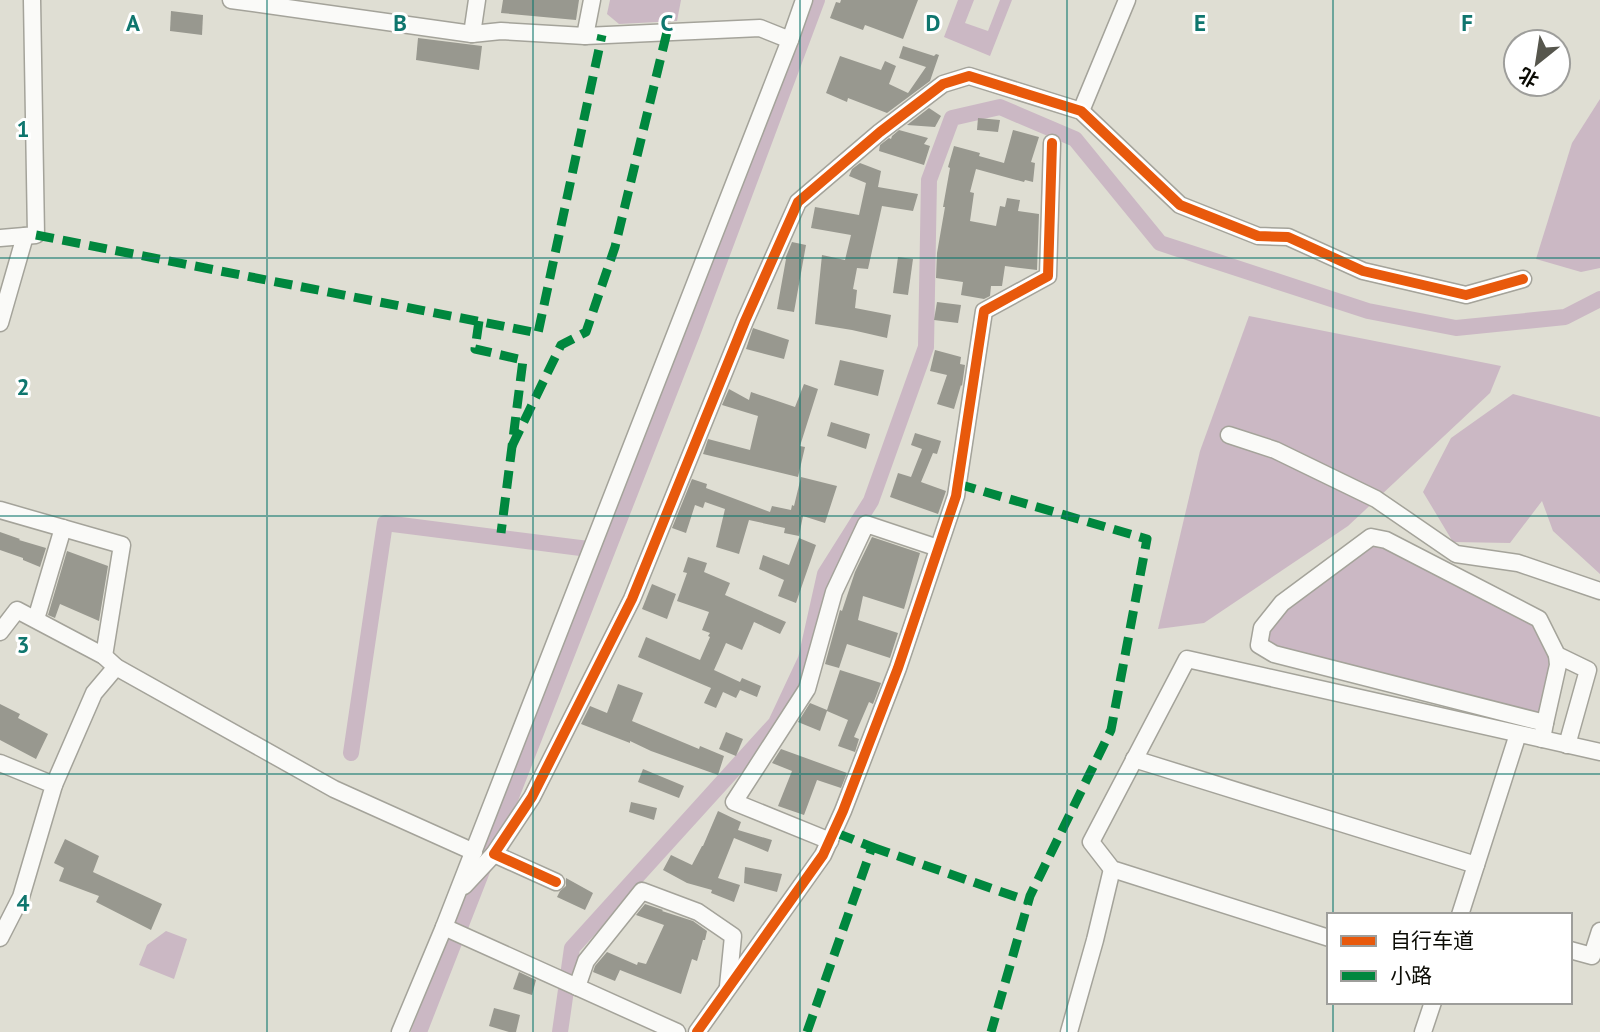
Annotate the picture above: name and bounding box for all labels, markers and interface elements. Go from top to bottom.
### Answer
text: A [126,8,140,37]
text: B [393,8,407,37]
text: C [661,8,674,37]
text: D [926,8,940,37]
text: E [1194,8,1206,37]
text: F [1461,8,1473,37]
north arrow [1502,28,1572,98]
text: 北 [1514,63,1543,93]
text: 1 [16,114,30,143]
text: 2 [16,372,30,401]
text: 3 [16,630,30,659]
text: 4 [16,888,30,917]
legend [1327,913,1572,1004]
text: 自行车道 [1390,927,1474,954]
text: 小路 [1390,962,1432,989]

